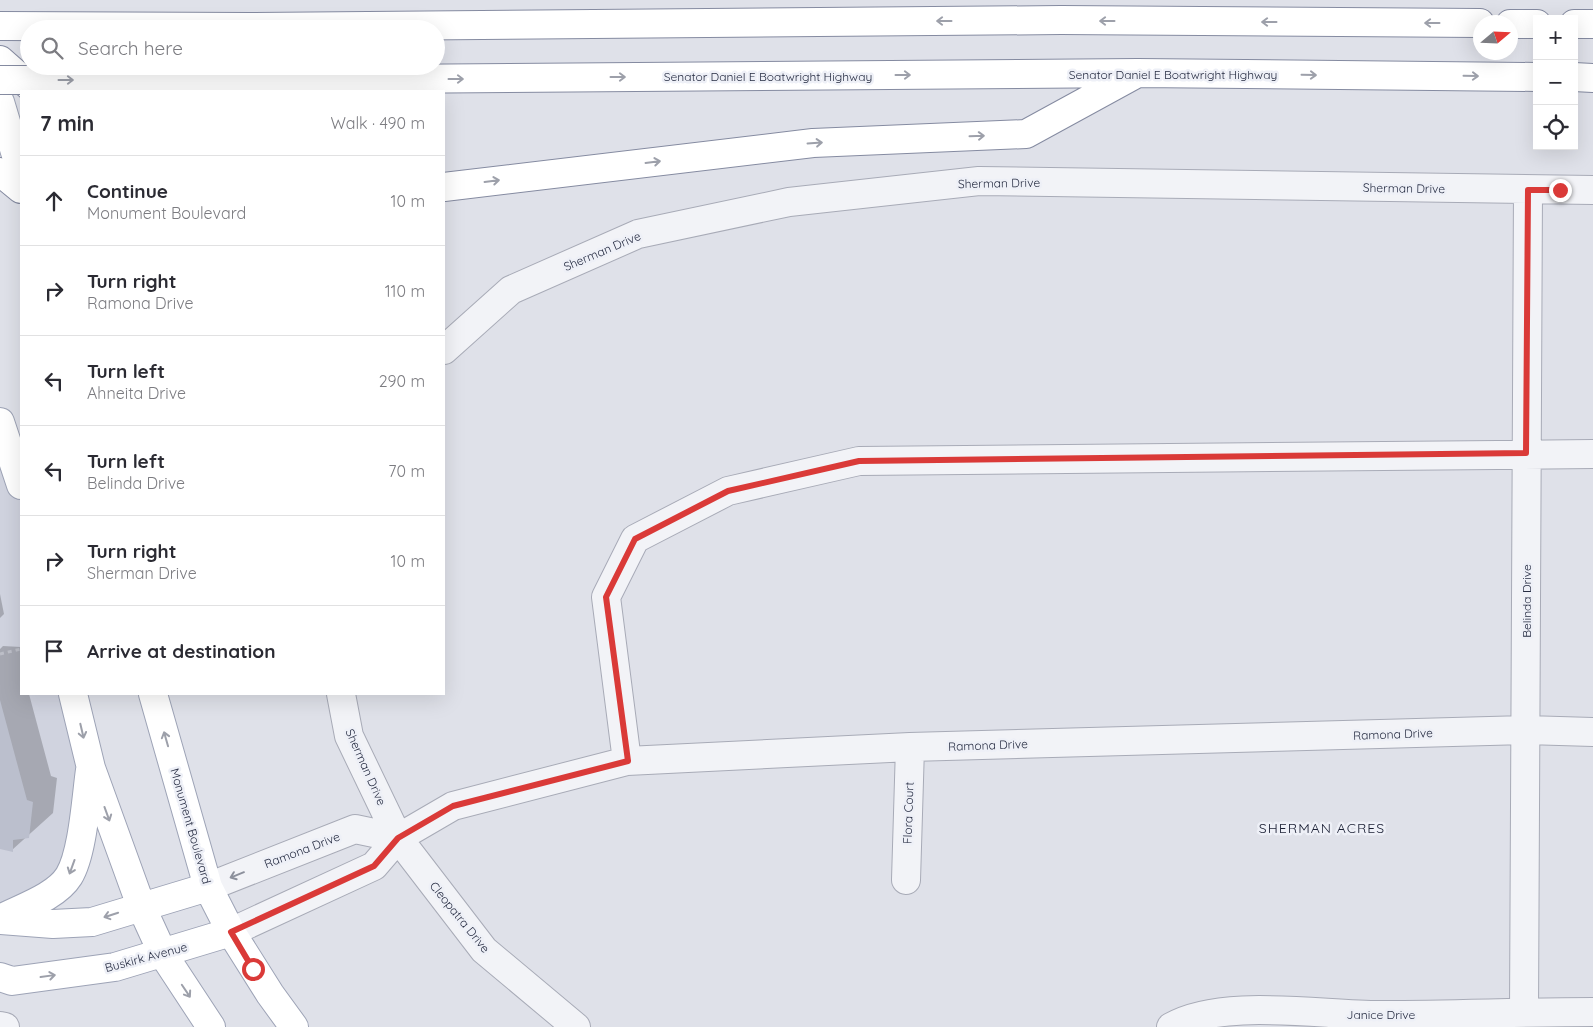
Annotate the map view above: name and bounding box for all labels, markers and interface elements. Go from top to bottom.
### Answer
north arrow [1473,15,1518,60]
map controls [1533,15,1578,150]
button: + [1533,15,1578,60]
one-way arrow [937,16,953,26]
one-way arrow [1099,16,1116,26]
one-way arrow [1262,17,1278,27]
one-way arrow [1424,18,1440,28]
search box [20,20,445,75]
icon: search [38,34,66,62]
text: Search here [78,36,183,60]
button: − [1533,60,1578,105]
street label: Senator Daniel E Boatwright Highway [1069,67,1277,82]
street label: Senator Daniel E Boatwright Highway [664,69,872,84]
one-way arrow [895,70,911,80]
one-way arrow [1300,70,1317,80]
one-way arrow [1463,71,1479,81]
one-way arrow [610,72,626,82]
one-way arrow [448,74,464,84]
one-way arrow [58,75,74,85]
button: locate [1533,105,1578,150]
text: 7 min [40,110,94,136]
text: Walk · 490 m [330,113,425,133]
one-way arrow [969,132,985,141]
one-way arrow [807,138,823,148]
one-way arrow [645,157,661,167]
street label: Sherman Drive [958,175,1040,191]
one-way arrow [484,176,500,186]
text: Continue [87,179,168,203]
route end [1549,179,1572,202]
street label: Sherman Drive [1363,180,1445,196]
icon: ahead [40,187,68,215]
text: 10 m [391,191,425,211]
text: Monument Boulevard [87,203,246,223]
street label: Sherman Drive [561,228,643,274]
text: Turn right [87,269,176,293]
icon: right [40,277,68,305]
text: 110 m [385,281,425,301]
text: Ramona Drive [87,293,194,313]
text: Turn left [87,359,165,383]
icon: left [40,367,68,395]
text: 290 m [379,371,425,391]
text: Ahneita Drive [87,383,186,403]
text: Turn left [87,449,165,473]
icon: left [40,457,68,485]
text: 70 m [388,461,425,481]
text: Belinda Drive [87,473,185,493]
text: Turn right [87,539,176,563]
icon: right [40,547,68,575]
text: 10 m [391,551,425,571]
text: Sherman Drive [87,563,197,583]
street label: Belinda Drive [1519,564,1534,638]
icon: arrive [40,637,68,665]
text: Arrive at destination [87,639,276,663]
one-way arrow [78,722,87,738]
street label: Ramona Drive [1353,725,1433,743]
street label: Sherman Drive [342,726,390,808]
one-way arrow [160,731,170,747]
street label: Ramona Drive [948,736,1028,754]
street label: Monument Boulevard [167,767,215,885]
street label: Flora Court [899,782,917,844]
one-way arrow [103,806,112,821]
district label: SHERMAN ACRES [1259,819,1385,837]
street label: Ramona Drive [262,829,342,871]
one-way arrow [67,859,76,875]
one-way arrow [229,872,244,881]
street label: Cleopatra Drive [427,878,493,956]
one-way arrow [103,911,119,921]
street label: Buskirk Avenue [103,939,189,975]
route start [242,958,265,981]
one-way arrow [40,971,56,981]
one-way arrow [181,984,191,998]
street label: Janice Drive [1347,1007,1416,1022]

